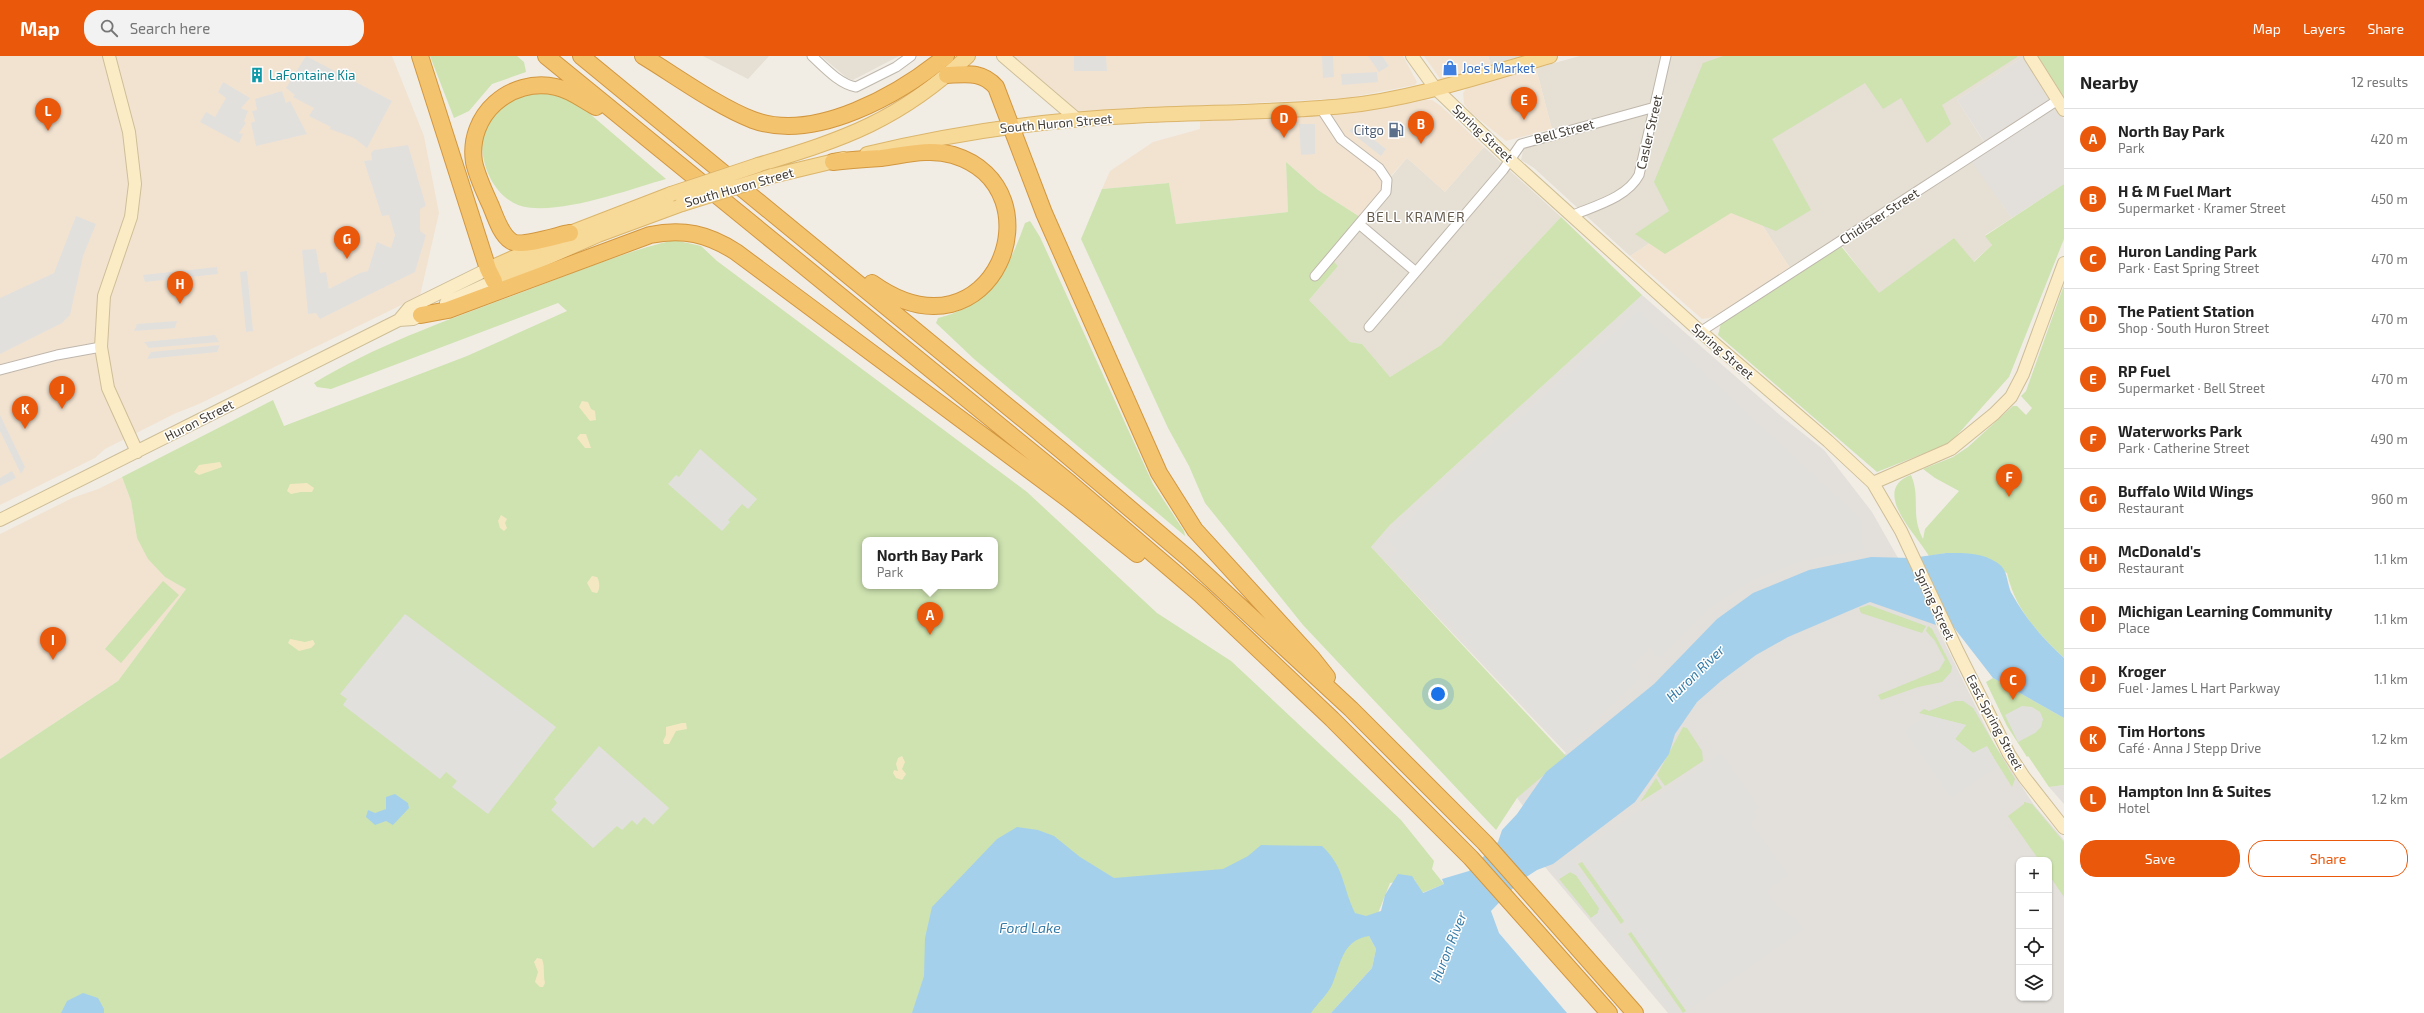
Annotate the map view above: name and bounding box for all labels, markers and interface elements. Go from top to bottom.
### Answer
search box [84,10,364,46]
text: Map [20,17,60,40]
icon: search [98,17,120,39]
text: Search here [130,19,210,37]
text: Map [2253,20,2281,37]
text: Layers [2303,20,2345,37]
text: Share [2367,20,2404,37]
shop icon: Joe's Market [1441,59,1459,77]
place label: Joe's Market [1462,60,1535,76]
building icon: LaFontaine Kia [248,66,266,84]
place label: LaFontaine Kia [269,67,355,83]
text: Nearby [2080,72,2138,92]
text: 12 results [2351,74,2408,90]
pin: E [1511,87,1537,120]
street label: Casler Street [1633,93,1665,171]
pin: L [35,98,61,131]
street label: Spring Street [1449,101,1517,165]
pin: D [1271,105,1297,138]
street label: South Huron Street [999,110,1113,136]
pin: B [1408,111,1434,144]
street label: Bell Street [1532,115,1596,147]
fuel station icon: Citgo [1387,121,1405,139]
place label: Citgo [1354,122,1384,138]
text: North Bay Park [2118,122,2225,140]
text: A [2089,131,2097,147]
text: 420 m [2371,131,2408,147]
text: Park [2118,140,2145,156]
street label: South Huron Street [683,164,795,210]
text: H & M Fuel Mart [2118,182,2231,200]
street label: Chidister Street [1836,184,1922,248]
text: B [2089,191,2097,207]
text: 450 m [2371,191,2408,207]
text: Supermarket · Kramer Street [2118,200,2286,216]
district label: BELL KRAMER [1366,208,1466,225]
pin: G [334,226,360,259]
text: Huron Landing Park [2118,242,2257,260]
text: C [2089,251,2097,267]
text: 470 m [2371,251,2408,267]
text: Park · East Spring Street [2118,260,2259,276]
pin: H [167,271,193,304]
text: The Patient Station [2118,302,2254,320]
text: D [2089,311,2097,327]
text: 470 m [2371,311,2408,327]
street label: Spring Street [1689,320,1757,382]
text: Shop · South Huron Street [2118,320,2269,336]
text: RP Fuel [2118,362,2170,380]
text: E [2089,371,2097,387]
text: 470 m [2371,371,2408,387]
pin: J [49,376,75,409]
text: Supermarket · Bell Street [2118,380,2265,396]
pin: K [12,396,38,429]
street label: Huron Street [162,396,236,444]
text: Waterworks Park [2118,422,2242,440]
text: F [2089,431,2097,447]
text: 490 m [2370,431,2408,447]
text: Park · Catherine Street [2118,440,2249,456]
pin: F [1996,464,2022,497]
text: Buffalo Wild Wings [2118,482,2254,500]
text: G [2089,491,2097,507]
text: 960 m [2371,491,2408,507]
text: Restaurant [2118,500,2184,516]
popup [862,537,998,589]
text: McDonald's [2118,542,2201,560]
text: North Bay Park [877,546,983,564]
text: H [2089,551,2097,567]
text: 1.1 km [2374,551,2408,567]
text: Restaurant [2118,560,2184,576]
text: Park [877,564,903,580]
street label: Spring Street [1911,566,1959,642]
pin: A [917,602,943,635]
text: Michigan Learning Community [2118,602,2332,620]
text: I [2091,611,2095,627]
text: 1.1 km [2374,611,2408,627]
text: Place [2118,620,2150,636]
pin: I [40,627,66,660]
water label: Huron River [1662,641,1728,705]
text: Kroger [2118,662,2166,680]
pin: C [2000,667,2026,700]
street label: East Spring Street [1963,671,2027,773]
text: J [2091,671,2095,687]
text: 1.1 km [2374,671,2408,687]
text: Fuel · James L Hart Parkway [2118,680,2280,696]
your location [1428,684,1448,704]
text: Tim Hortons [2118,722,2205,740]
text: K [2089,731,2097,747]
text: 1.2 km [2372,731,2408,747]
text: Café · Anna J Stepp Drive [2118,740,2261,756]
text: Hampton Inn & Suites [2118,782,2271,800]
text: L [2090,791,2096,807]
text: 1.2 km [2372,791,2408,807]
text: Hotel [2118,800,2150,816]
button: Save [2080,840,2240,877]
button: Share [2248,840,2408,877]
map controls [2016,857,2052,1001]
button: + [2016,857,2052,893]
button: − [2016,893,2052,929]
water label: Huron River [1426,909,1470,985]
water label: Ford Lake [999,919,1061,936]
button: locate [2016,929,2052,965]
button: layers [2016,965,2052,1001]

